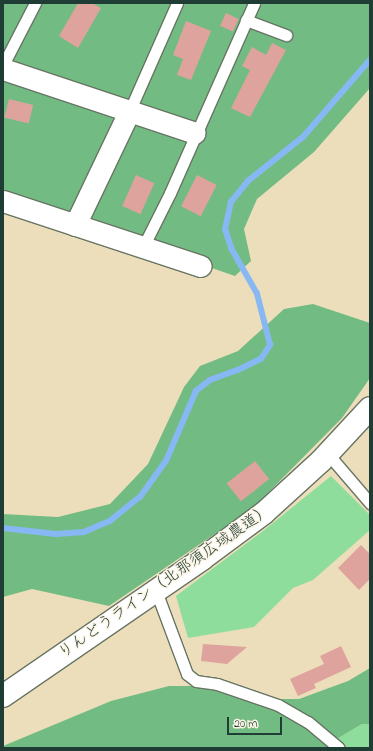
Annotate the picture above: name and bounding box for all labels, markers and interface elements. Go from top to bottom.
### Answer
street label: りんどうライン（北那須広域農道） [55,501,275,663]
scale bar [229,709,284,735]
text: 20 m [234,715,257,733]

